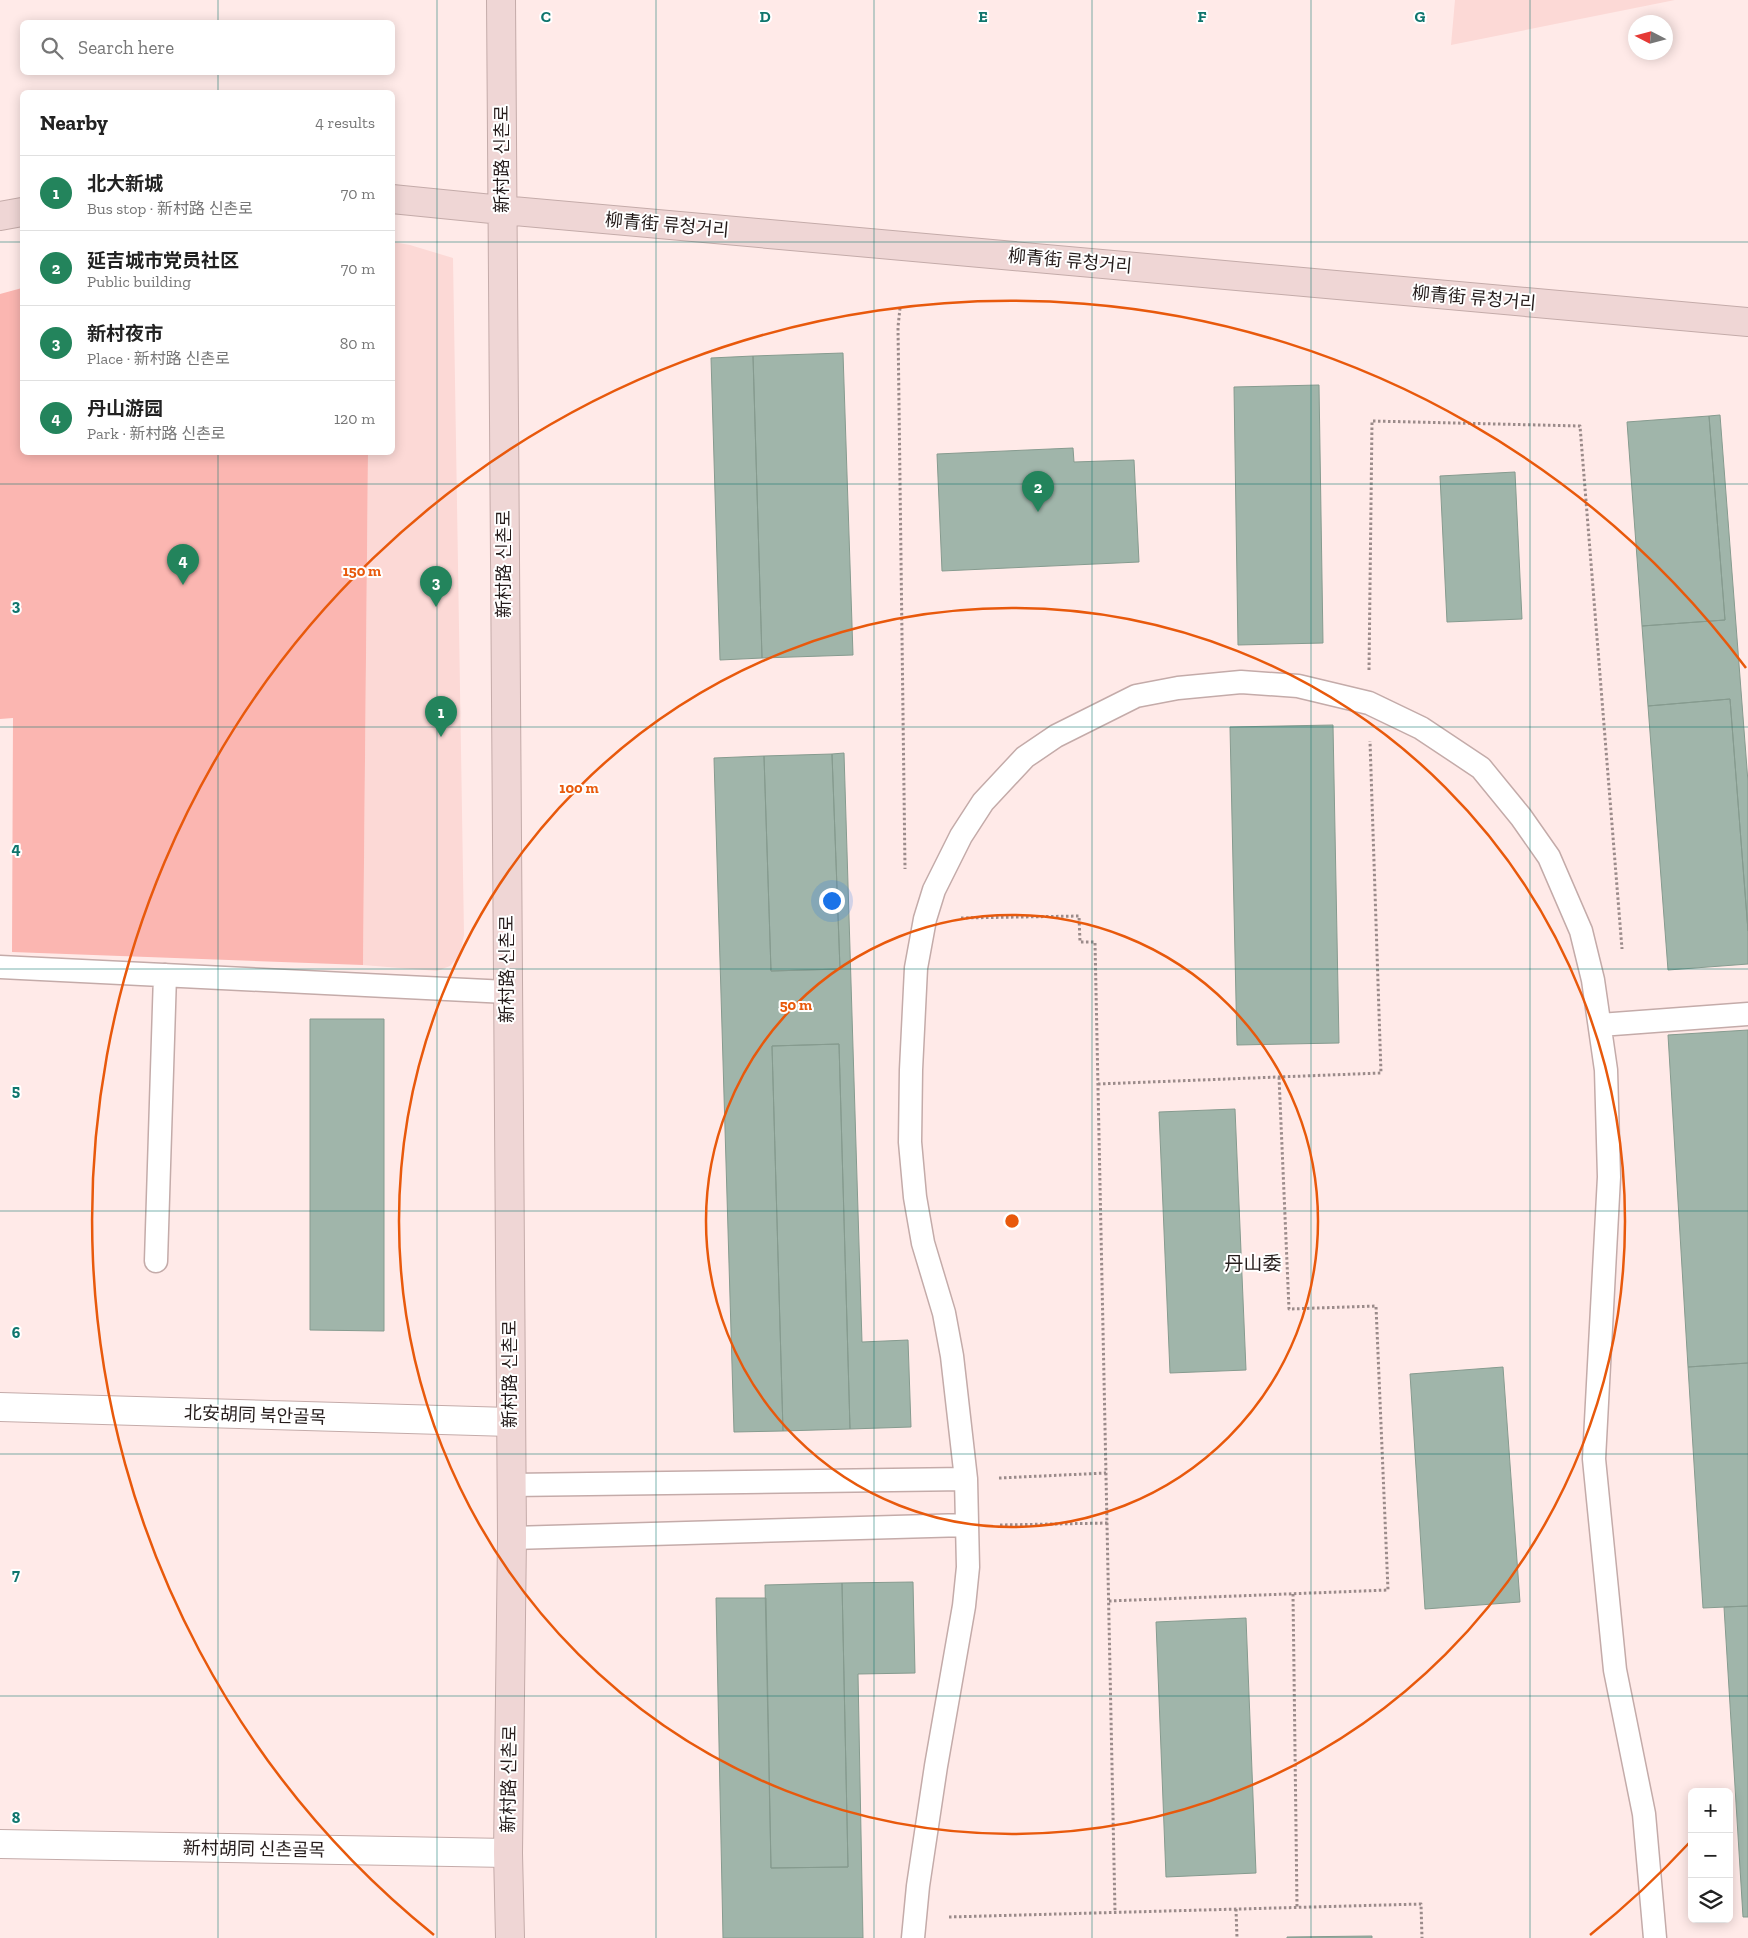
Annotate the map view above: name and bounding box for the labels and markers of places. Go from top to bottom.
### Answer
pin: 2 [1022,471,1054,512]
pin: 4 [167,544,199,585]
pin: 3 [420,566,452,607]
pin: 1 [425,696,457,737]
centre of rings [1003,1212,1021,1230]

